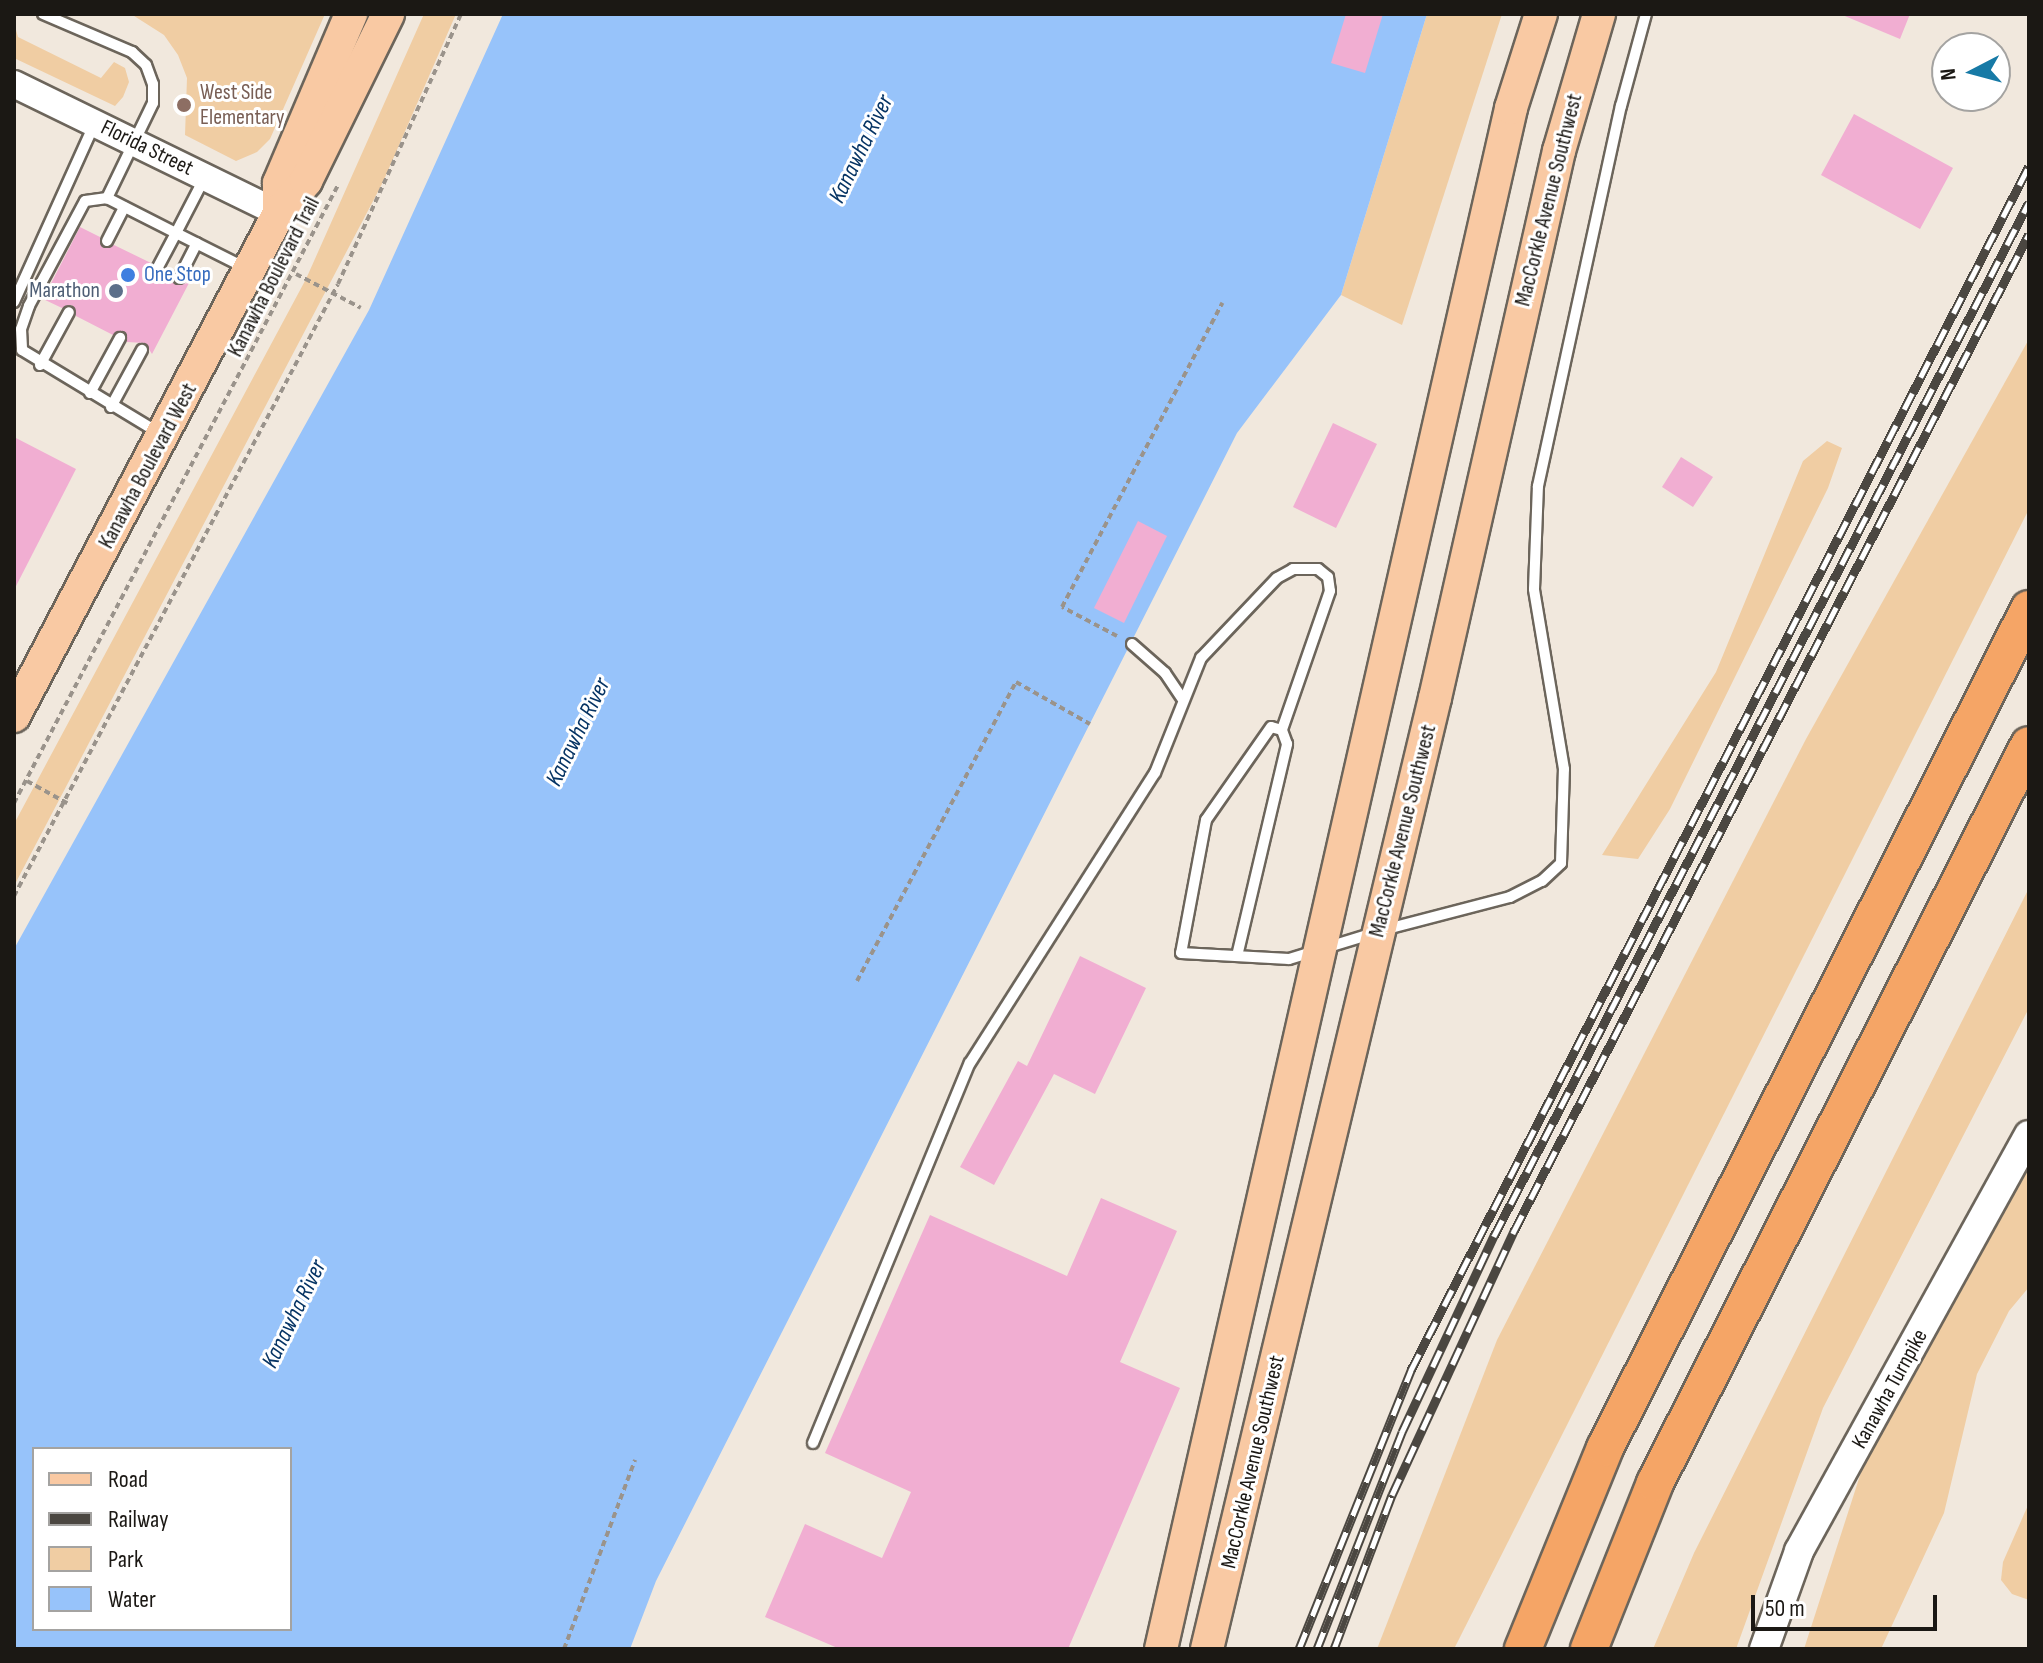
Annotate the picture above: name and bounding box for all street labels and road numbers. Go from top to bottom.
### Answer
street label: MacCorkle Avenue Southwest [1510,91,1588,309]
street label: Florida Street [96,114,198,182]
street label: Kanawha Boulevard Trail [222,193,326,361]
street label: Kanawha Boulevard West [93,379,203,553]
street label: MacCorkle Avenue Southwest [1364,722,1442,940]
street label: Kanawha Turnpike [1846,1325,1934,1453]
street label: MacCorkle Avenue Southwest [1216,1353,1290,1571]

